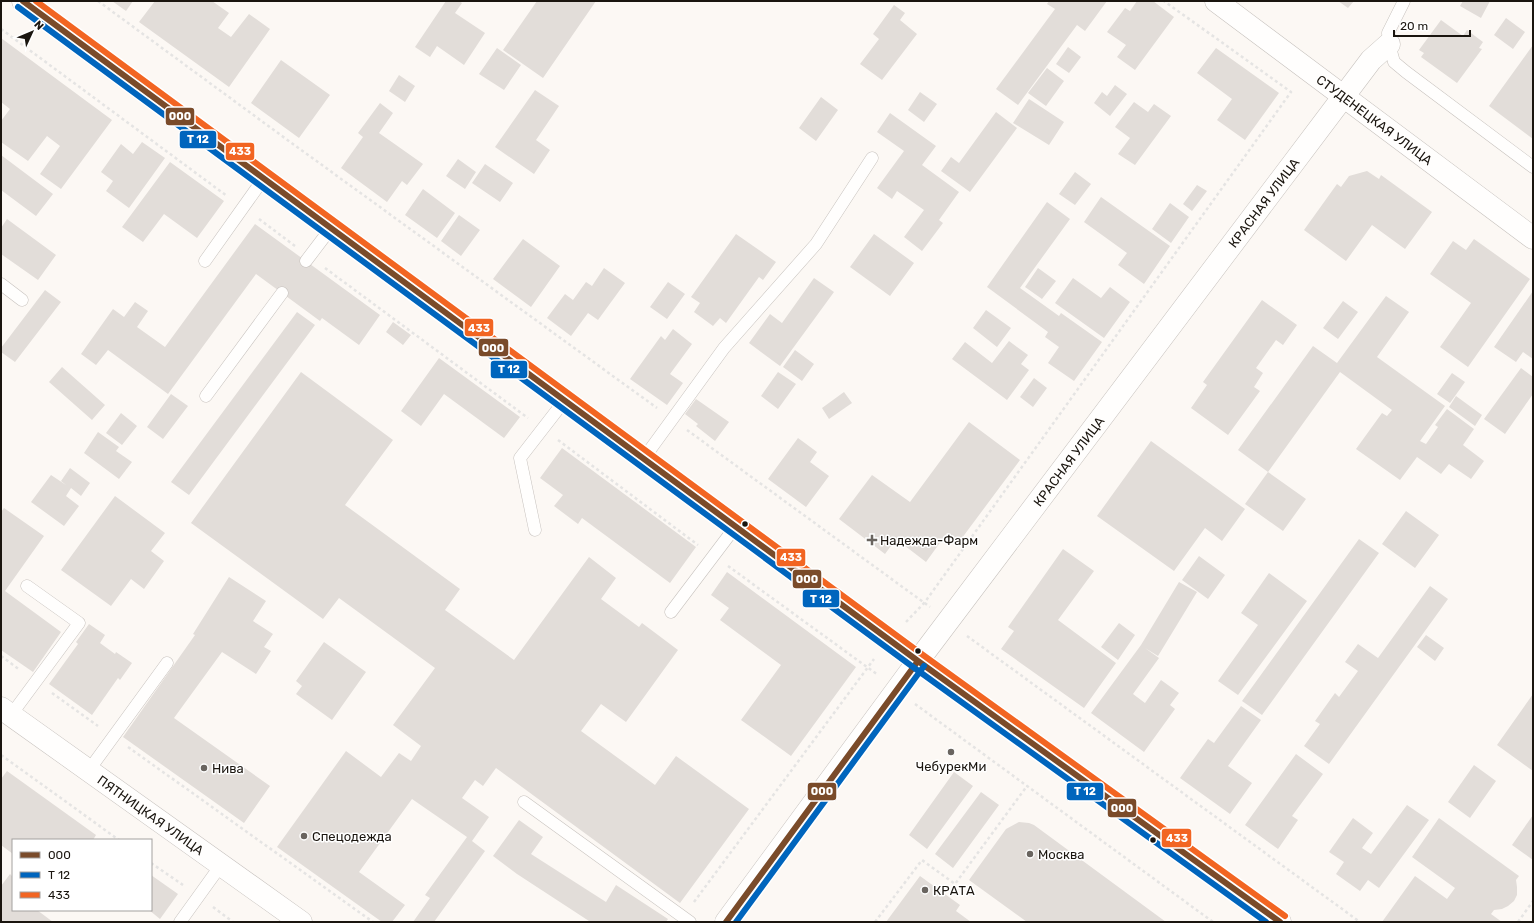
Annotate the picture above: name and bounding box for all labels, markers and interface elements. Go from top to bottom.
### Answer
north arrow [12,12,52,52]
scale bar [1394,12,1470,38]
text: N [31,18,46,33]
text: 20 m [1400,19,1428,33]
street label: СТУДЕНЕЦКАЯ УЛИЦА [1313,72,1435,168]
line badge: 000 [165,107,195,126]
text: 000 [169,110,191,123]
line badge: Т 12 [179,130,217,149]
text: Т 12 [187,133,209,146]
line badge: 433 [225,142,255,161]
text: 433 [229,145,251,158]
street label: КРАСНАЯ УЛИЦА [1225,155,1303,251]
line badge: 433 [464,318,494,337]
text: 433 [468,322,490,335]
line badge: 000 [478,338,509,357]
text: 000 [482,342,504,355]
line badge: Т 12 [490,360,528,379]
text: Т 12 [498,363,520,376]
street label: КРАСНАЯ УЛИЦА [1030,414,1108,509]
unlabelled marker [740,519,750,529]
place label: Надежда-Фарм [880,533,978,548]
marker: Надежда-Фарм [867,535,877,545]
line badge: 433 [776,548,806,567]
text: 433 [780,551,802,564]
line badge: 000 [792,569,822,589]
text: 000 [796,573,818,586]
line badge: Т 12 [802,589,840,608]
text: Т 12 [810,593,832,606]
unlabelled marker [913,646,923,656]
marker: ЧебурекМи [946,747,956,757]
place label: ЧебурекМи [916,759,986,774]
place label: Нива [212,761,244,776]
marker: Нива [199,763,209,773]
street label: ПЯТНИЦКАЯ УЛИЦА [94,772,207,858]
line badge: 000 [807,782,837,801]
line badge: Т 12 [1066,782,1104,801]
text: 000 [811,785,833,798]
text: Т 12 [1074,785,1096,798]
line badge: 000 [1107,798,1137,818]
text: 000 [1111,802,1133,815]
line badge: 433 [1161,828,1192,848]
place label: Спецодежда [312,829,392,844]
marker: Спецодежда [299,831,309,841]
text: 433 [1166,832,1188,845]
unlabelled marker [1148,835,1158,845]
legend [12,839,152,911]
place label: Москва [1038,847,1084,862]
text: 000 [48,848,71,862]
marker: Москва [1025,849,1035,859]
text: Т 12 [48,868,70,882]
place label: КРАТА [933,883,975,898]
marker: КРАТА [920,885,930,895]
text: 433 [48,888,70,902]

